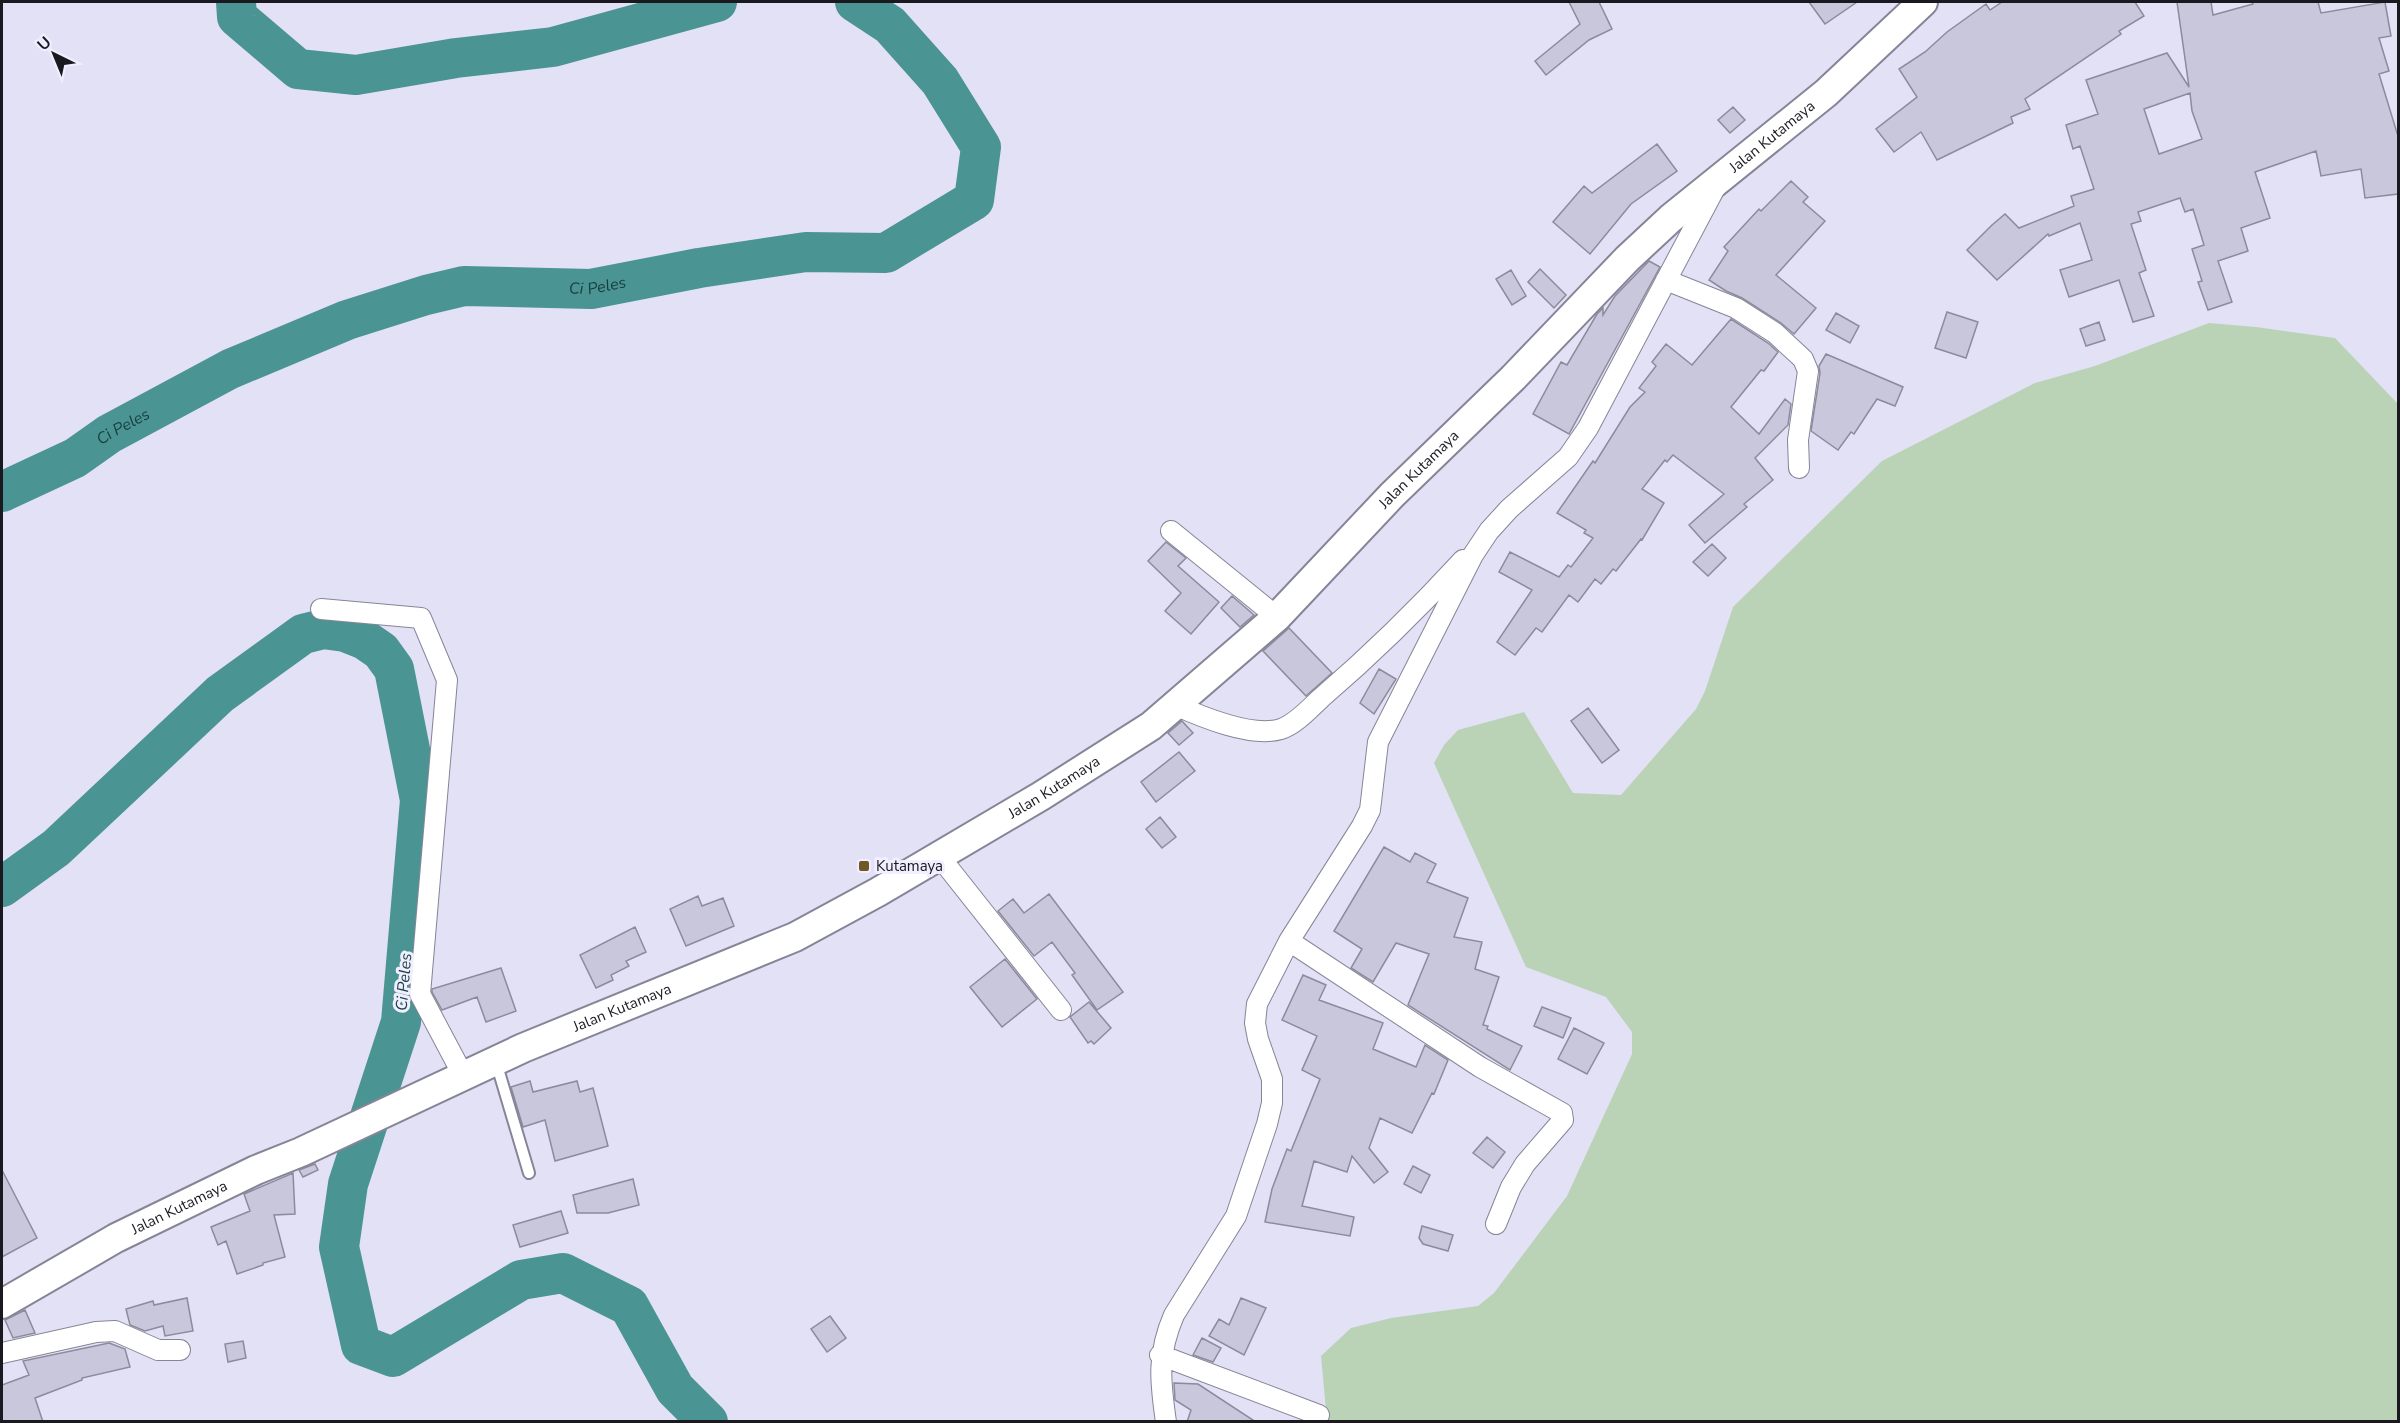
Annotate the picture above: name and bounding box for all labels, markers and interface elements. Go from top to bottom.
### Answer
north arrow [24,24,84,84]
text: U [33,32,56,56]
street label: Jalan Kutamaya [1724,96,1819,178]
water label: Ci Peles [569,271,628,300]
water label: Ci Peles [92,403,154,451]
street label: Jalan Kutamaya [1373,426,1463,514]
street label: Jalan Kutamaya [1003,751,1104,824]
place label: Kutamaya [876,856,943,876]
marker: Kutamaya [857,859,871,873]
water label: Ci Peles [391,952,418,1012]
street label: Jalan Kutamaya [569,979,674,1037]
street label: Jalan Kutamaya [127,1175,231,1240]

